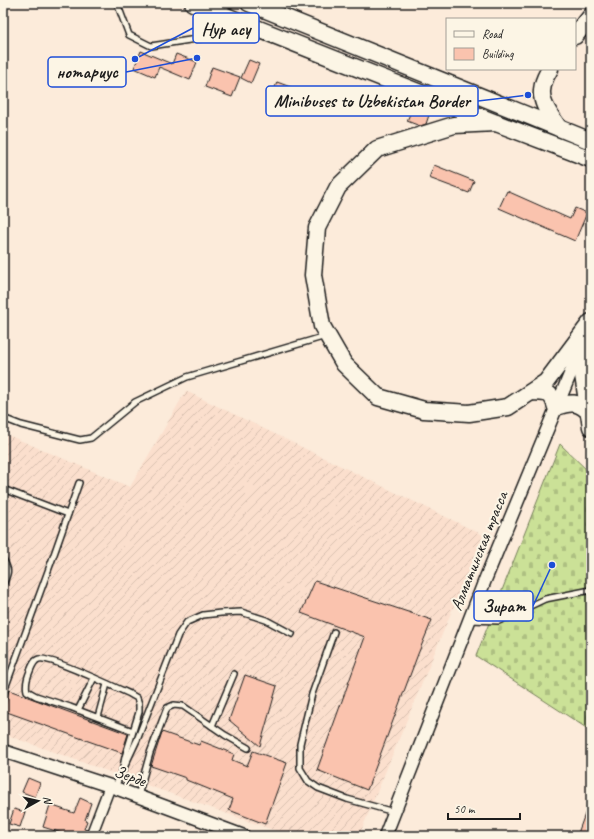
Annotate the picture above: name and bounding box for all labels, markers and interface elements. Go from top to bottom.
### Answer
callout: Нур асу [193,13,259,43]
text: Нур асу [202,18,252,40]
legend [446,18,576,70]
text: Road [482,26,504,42]
text: Building [482,46,514,62]
callout: нотариус [48,57,126,87]
text: нотариус [56,61,119,83]
callout: Minibuses to Uzbekistan Border [266,86,478,116]
text: Minibuses to Uzbekistan Border [274,90,473,112]
street label: Алматинская трасса [446,486,513,614]
callout: Зират [474,591,533,621]
text: Зират [482,595,527,617]
street label: Зерде [111,761,150,792]
north arrow [18,781,58,821]
text: N [40,795,56,806]
scale bar [448,795,520,821]
text: 50 m [454,801,476,817]

